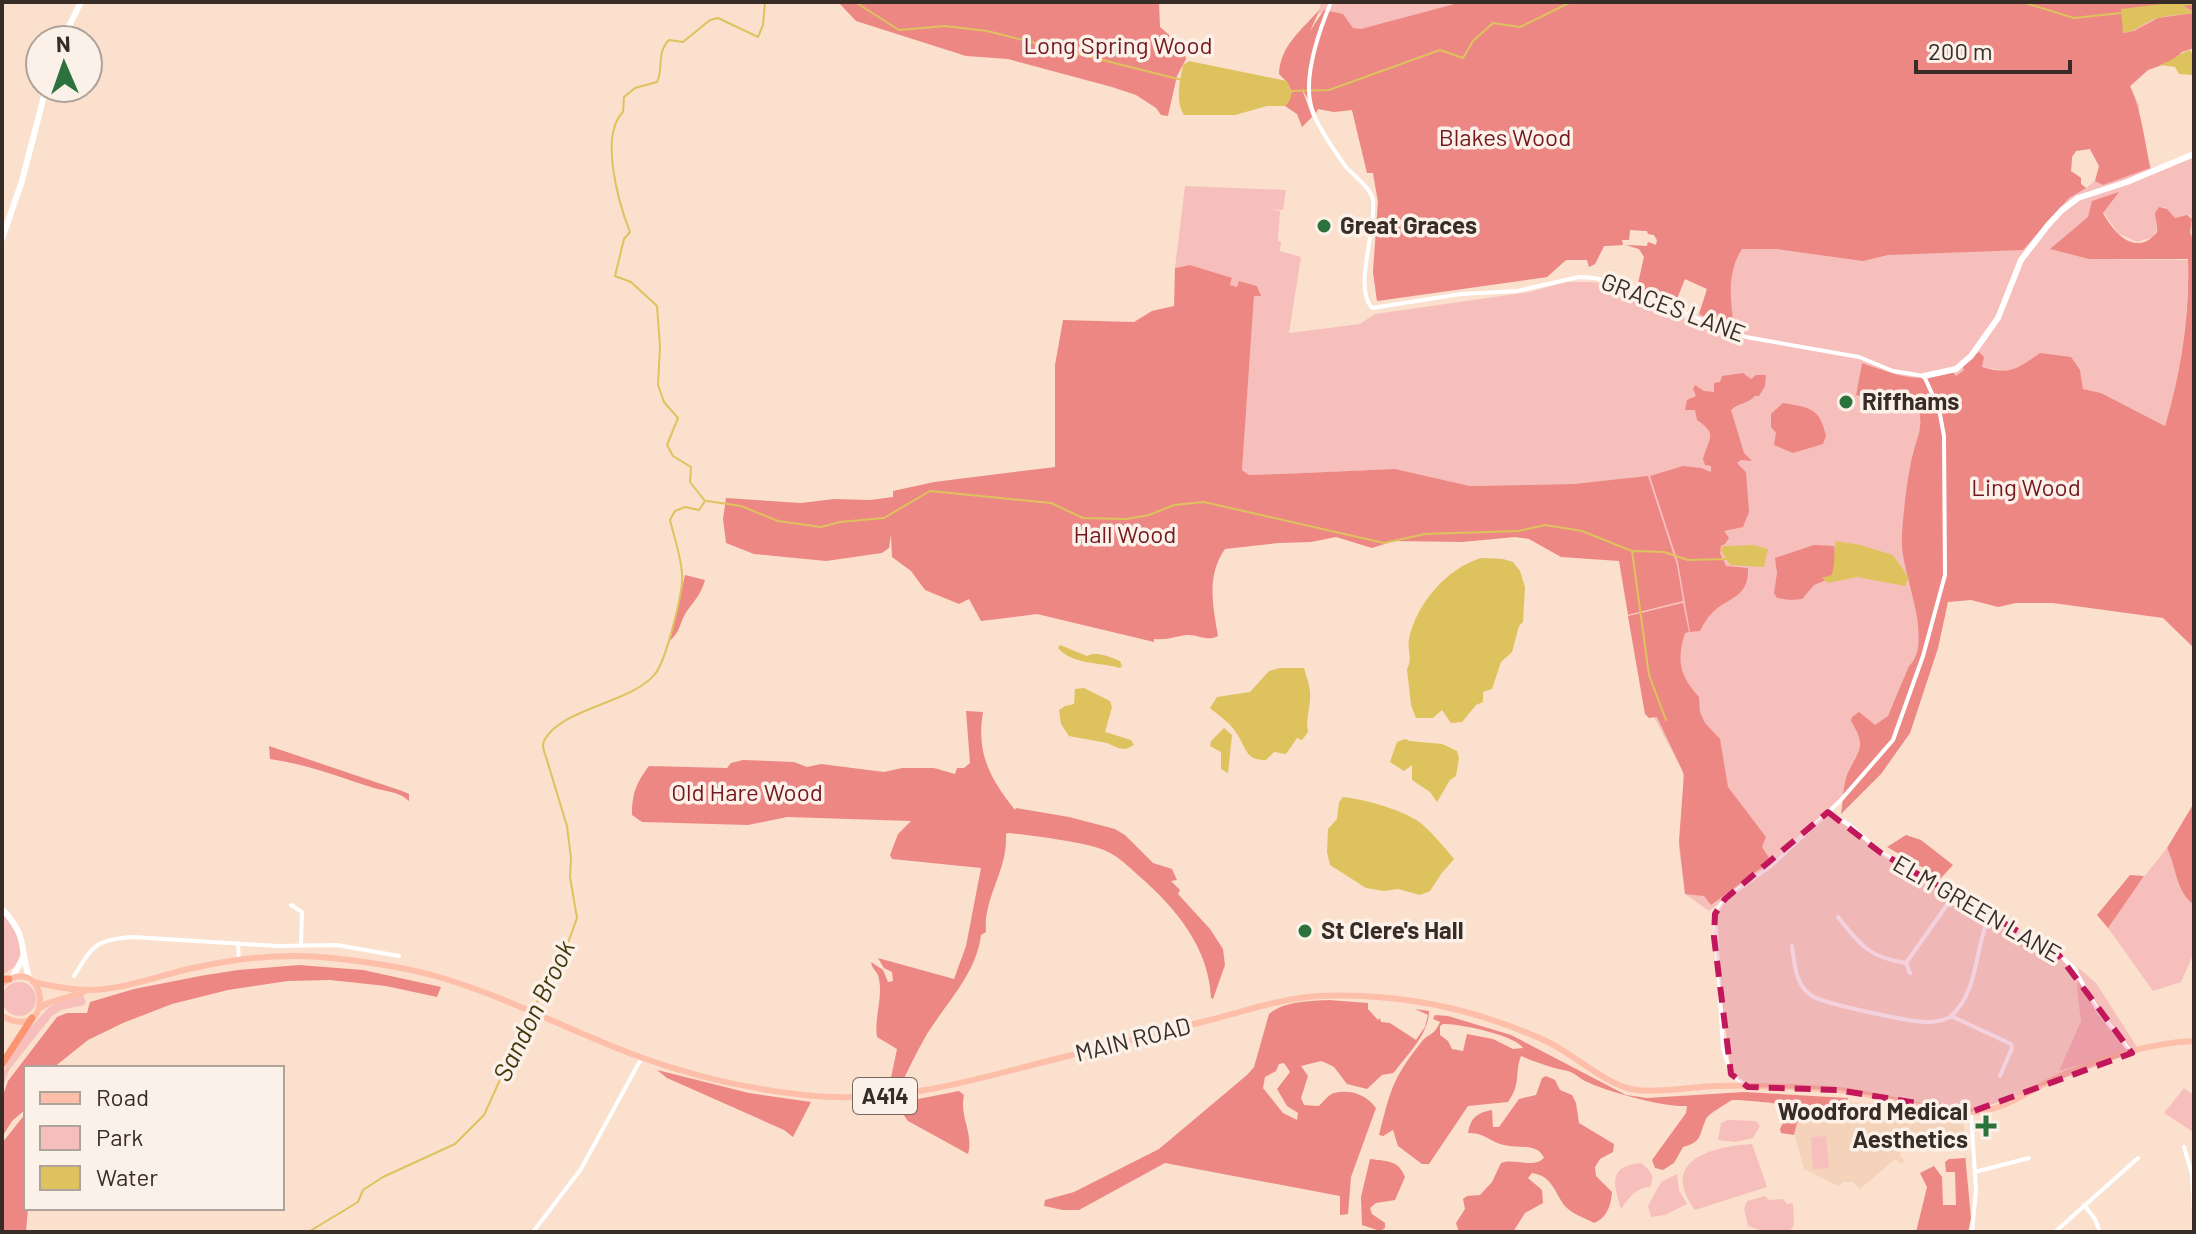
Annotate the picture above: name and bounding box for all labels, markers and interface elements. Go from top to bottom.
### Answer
north arrow [24,24,104,104]
scale bar [1916,24,2070,74]
text: N [55,30,71,56]
park label: Long Spring Wood [1023,30,1213,59]
text: 200 m [1928,36,1993,65]
park label: Blakes Wood [1439,122,1571,151]
place label: Great Graces [1340,210,1477,239]
marker: Great Graces [1315,217,1333,235]
street label: GRACES LANE [1597,266,1750,347]
place label: Riffhams [1862,386,1959,415]
marker: Riffhams [1837,393,1855,411]
park label: Ling Wood [1971,472,2081,501]
park label: Hall Wood [1074,519,1176,548]
park label: Old Hare Wood [671,777,823,806]
street label: ELM GREEN LANE [1889,848,2067,968]
place label: St Clere's Hall [1321,915,1464,944]
marker: St Clere's Hall [1296,922,1314,940]
water label: Sandon Brook [485,934,580,1086]
street label: MAIN ROAD [1072,1010,1193,1067]
legend [24,1066,284,1210]
road number: A414 [853,1078,917,1114]
text: Road [96,1082,149,1111]
place label: Woodford Medical Aesthetics [1778,1096,1968,1153]
marker: Woodford Medical Aesthetics [1975,1115,1997,1137]
text: Park [96,1122,143,1151]
text: Water [96,1162,158,1191]

